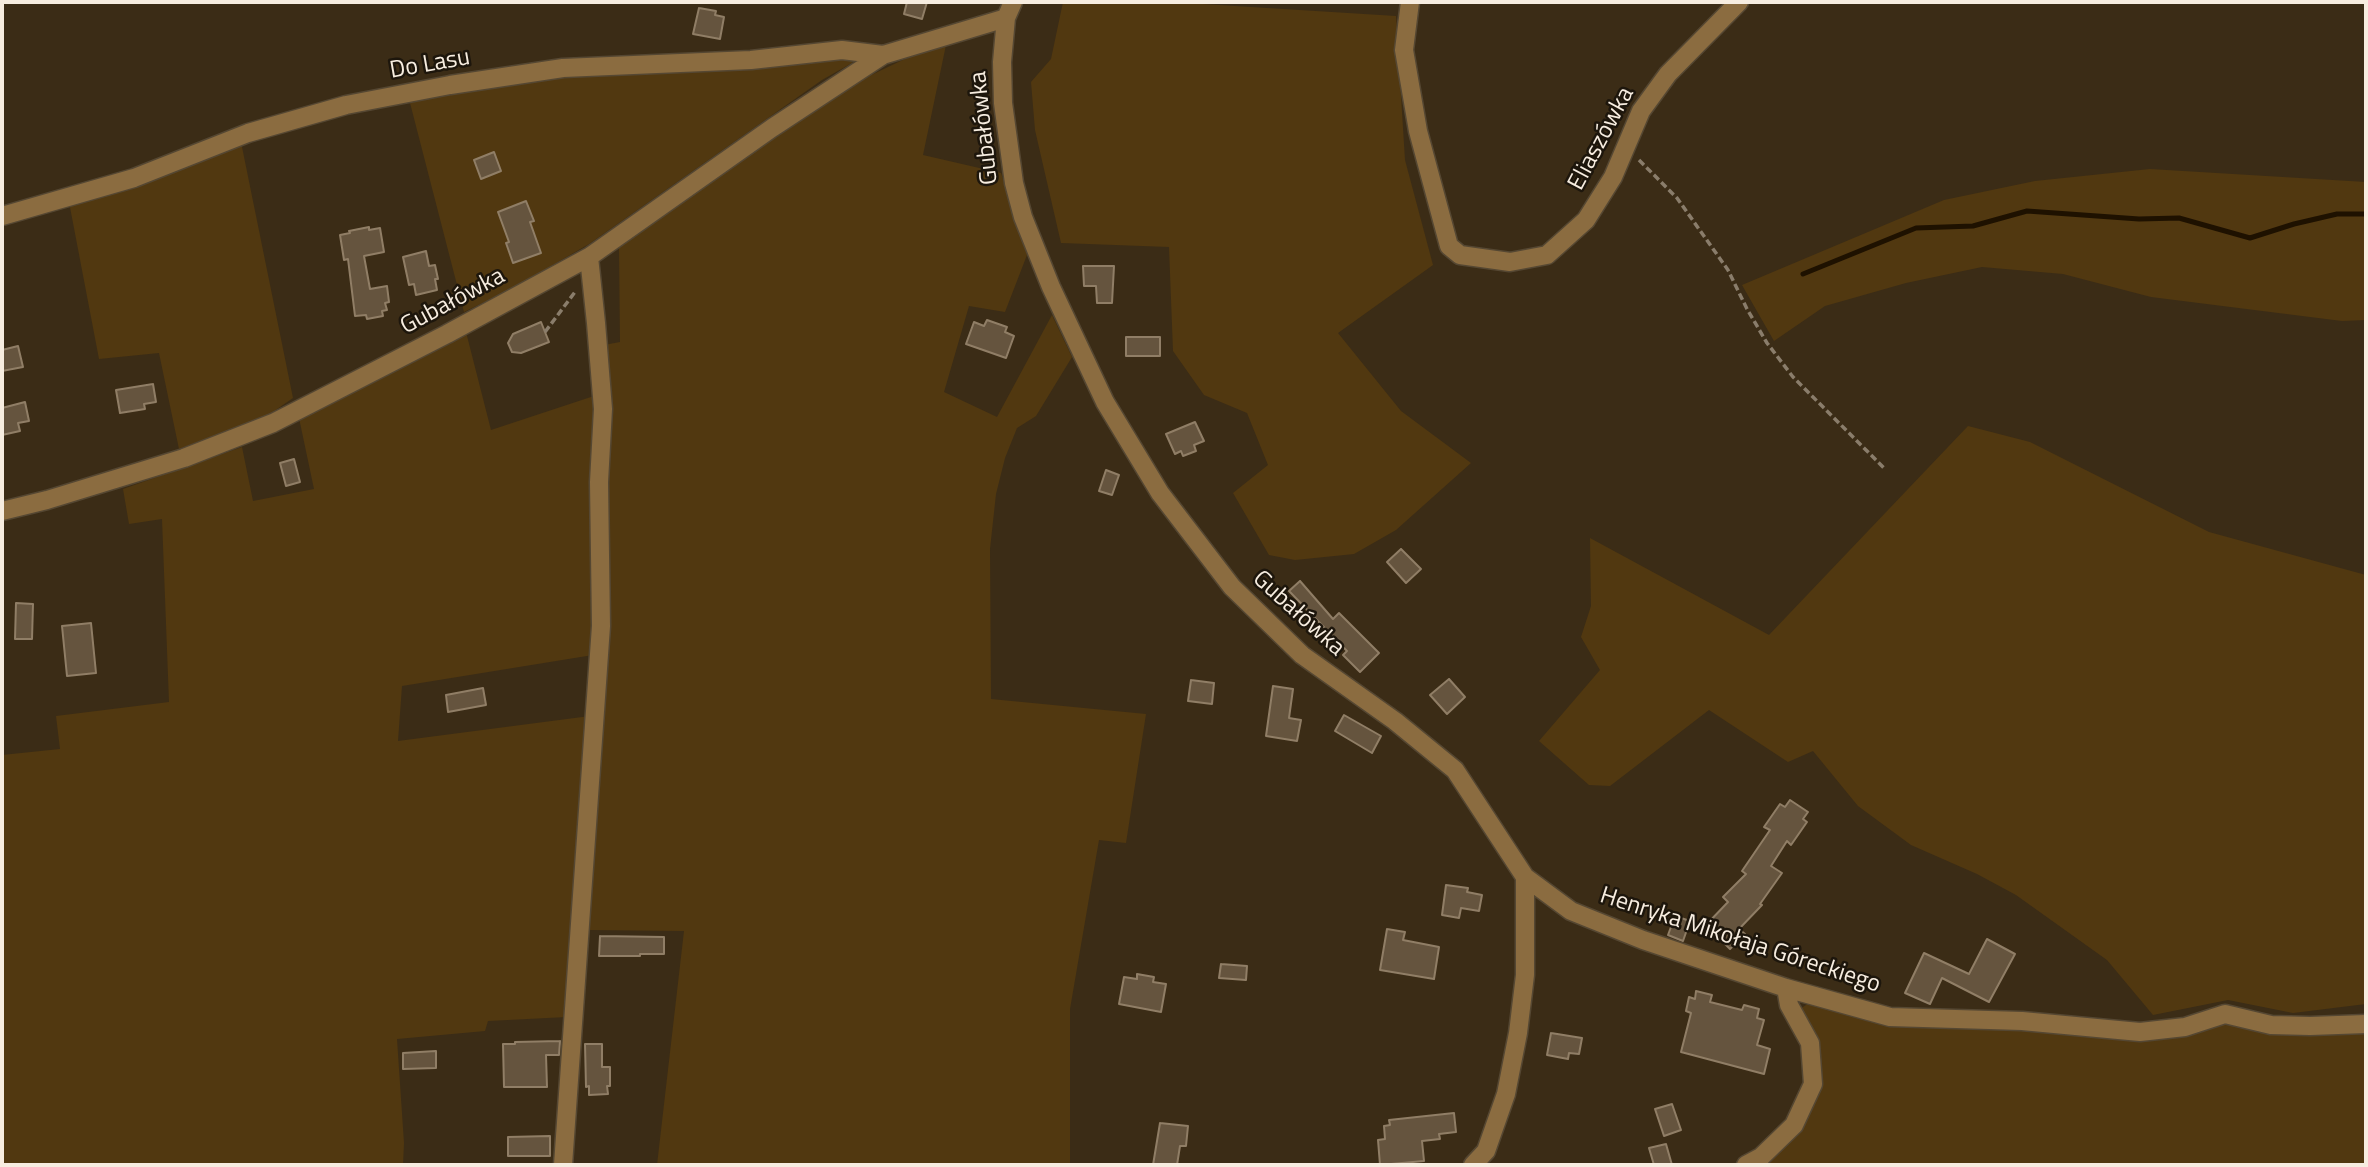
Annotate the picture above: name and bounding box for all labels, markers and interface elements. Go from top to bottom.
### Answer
street label: Do Lasu [388,44,472,86]
street label: Gubałówka [965,70,1005,186]
street label: Eliaszówka [1563,83,1641,195]
street label: Gubałówka [396,263,510,341]
street label: Gubałówka [1246,565,1350,663]
street label: Henryka Mikołaja Góreckiego [1596,882,1884,1000]

